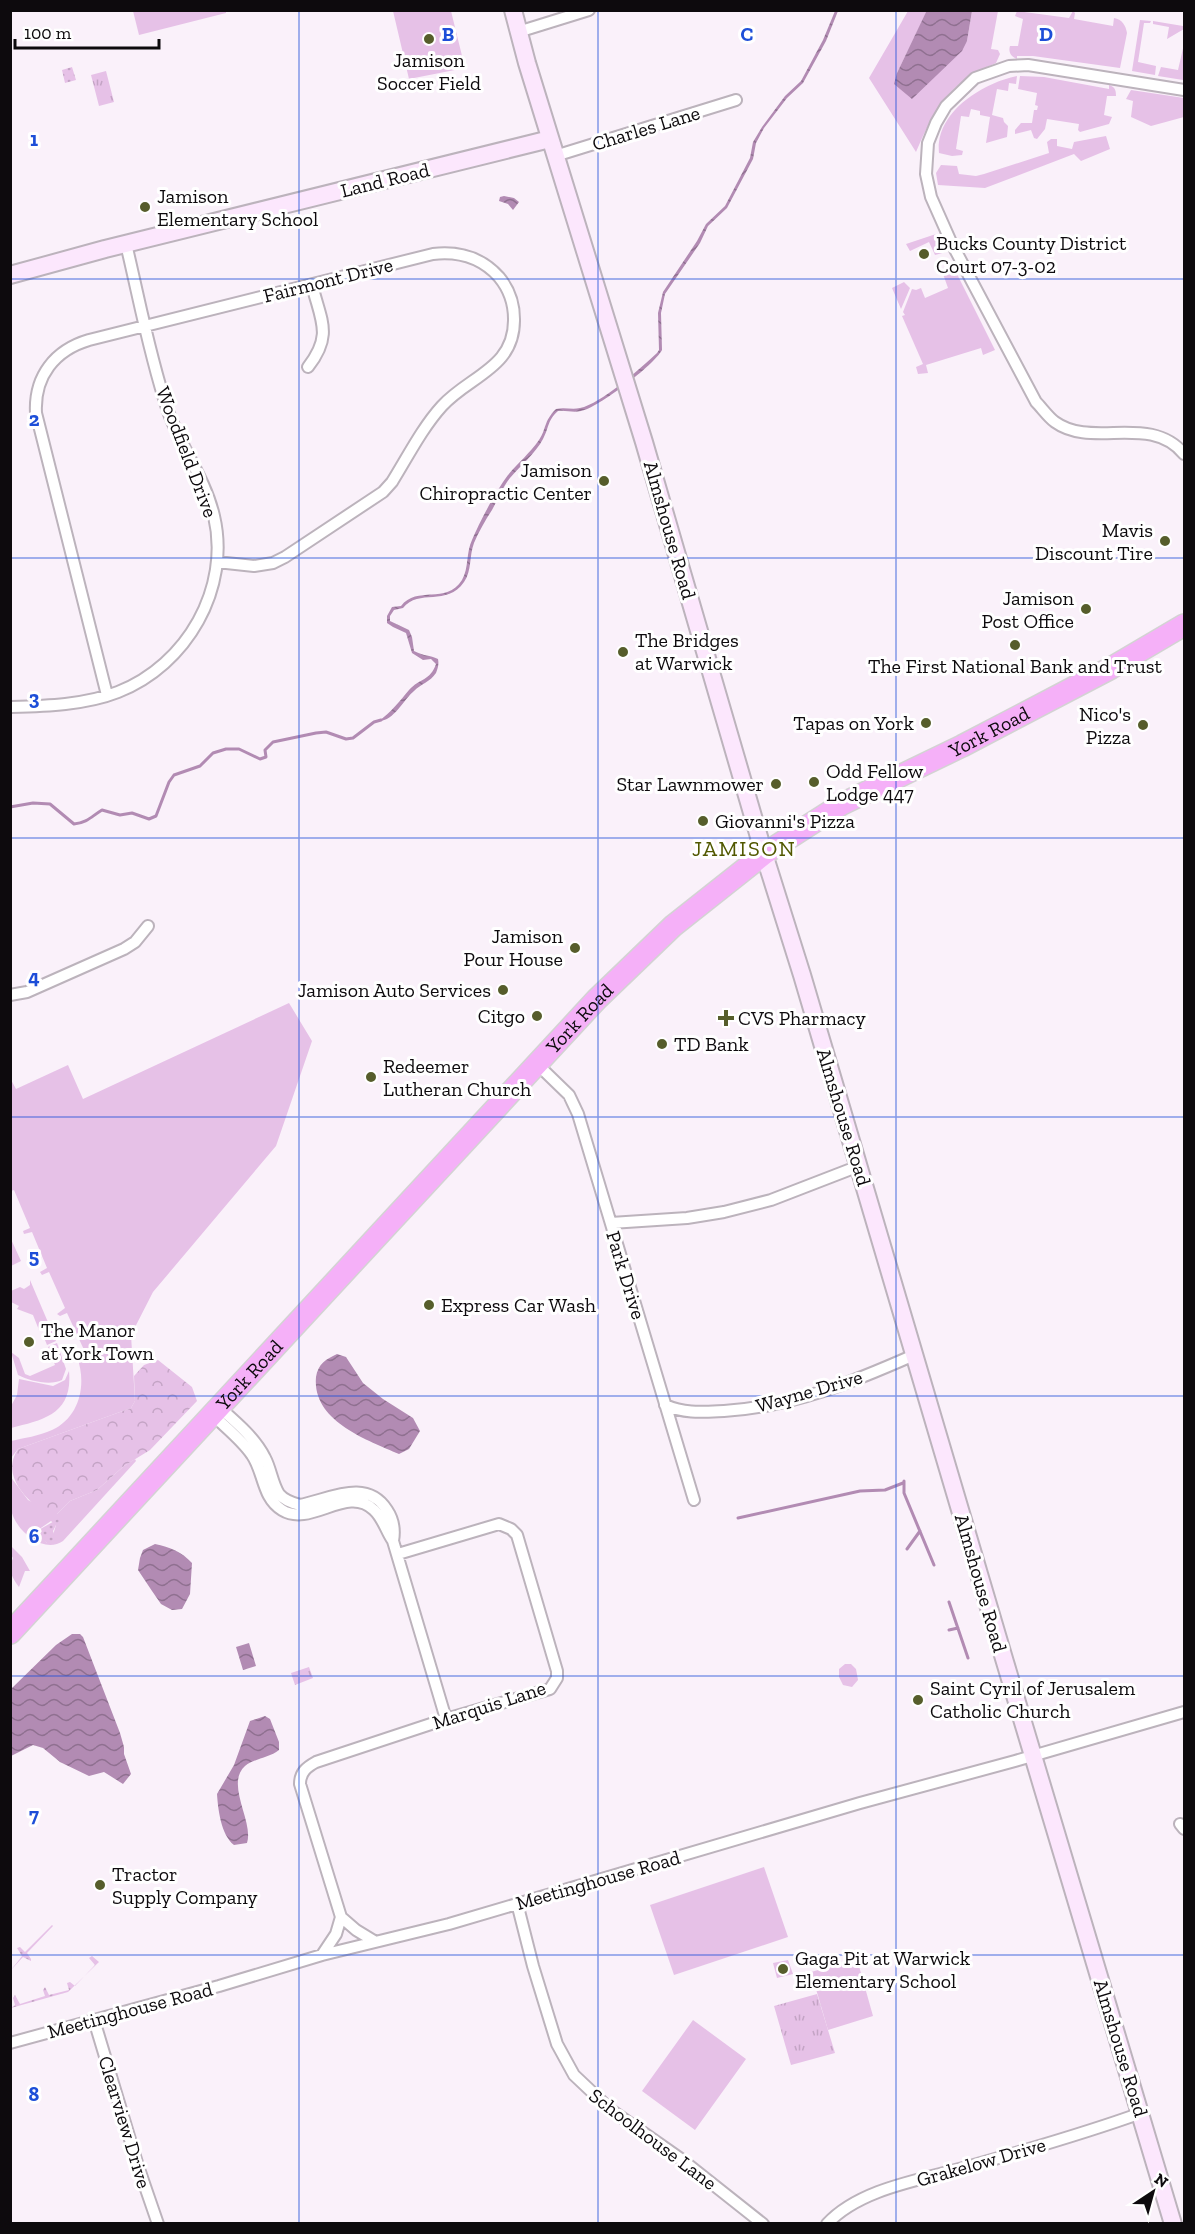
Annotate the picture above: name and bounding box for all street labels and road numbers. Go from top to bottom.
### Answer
street label: Charles Lane [589,100,703,156]
street label: Land Road [338,157,432,203]
street label: Fairmont Drive [261,252,395,308]
street label: Woodfield Drive [151,383,223,521]
street label: Almshouse Road [639,458,701,602]
street label: York Road [944,701,1033,763]
street label: York Road [540,978,618,1059]
street label: Almshouse Road [812,1045,876,1189]
street label: Park Drive [601,1228,651,1322]
street label: York Road [210,1335,288,1416]
street label: Wayne Drive [753,1364,865,1418]
street label: Almshouse Road [950,1511,1012,1655]
street label: Marquis Lane [429,1675,549,1735]
street label: Meetinghouse Road [513,1845,683,1915]
street label: Meetinghouse Road [45,1976,215,2044]
street label: Almshouse Road [1089,1976,1153,2120]
street label: Clearview Drive [93,2053,157,2191]
street label: Schoolhouse Lane [584,2083,722,2195]
street label: Grakelow Drive [914,2132,1048,2192]

